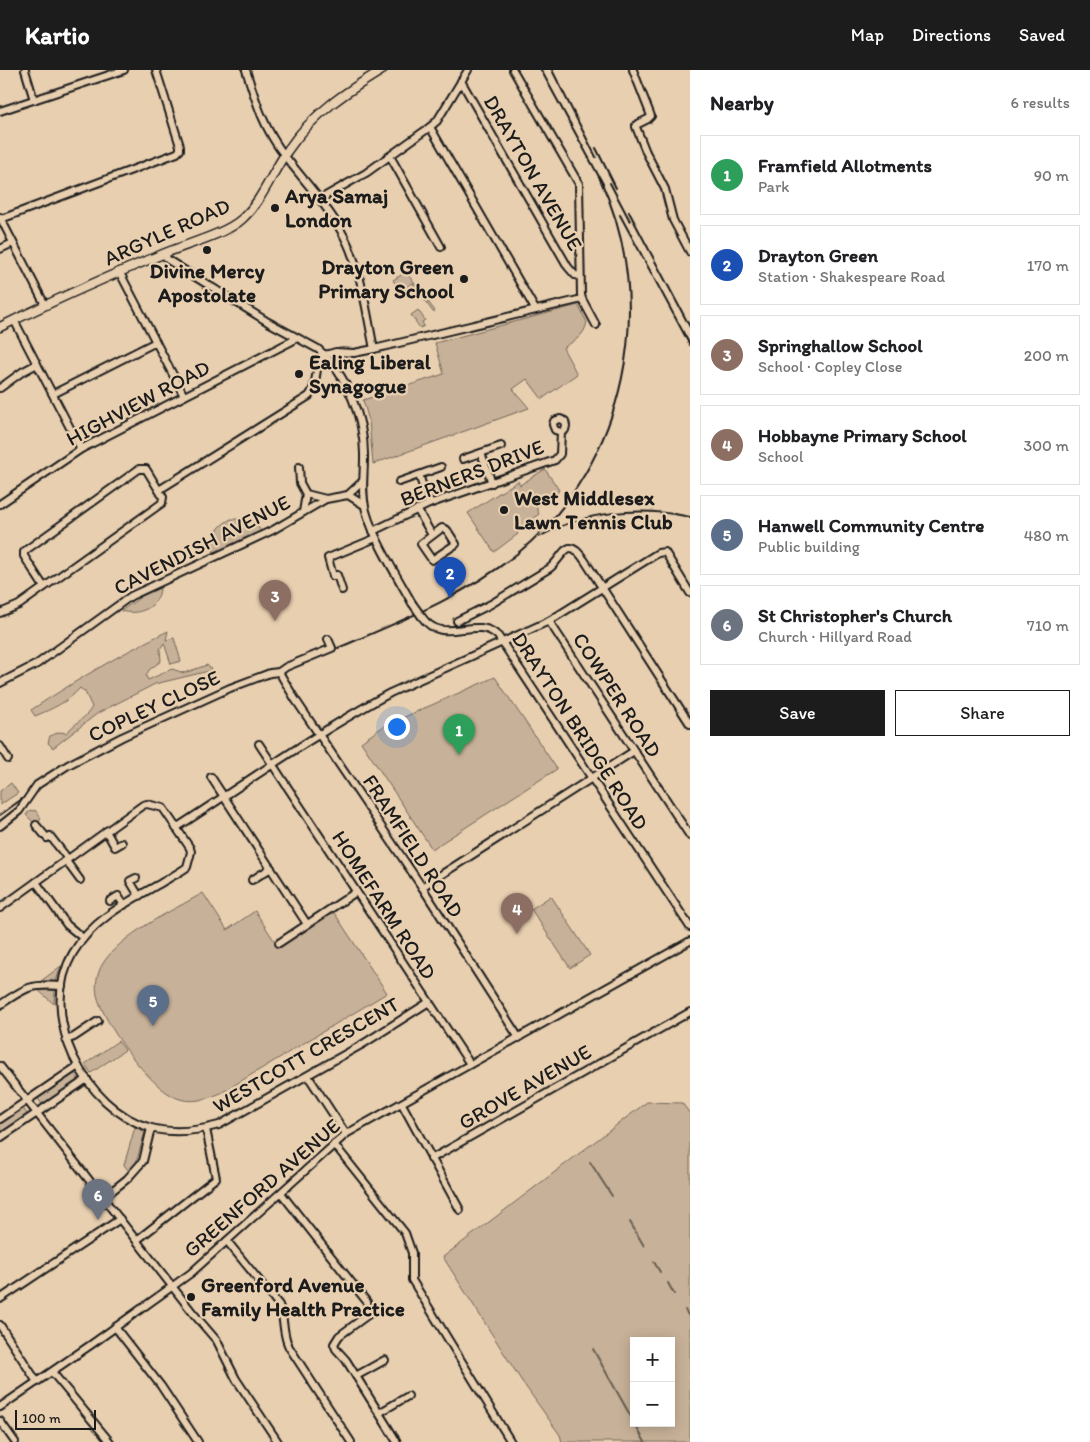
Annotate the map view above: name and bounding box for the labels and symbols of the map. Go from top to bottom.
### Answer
street label: DRAYTON AVENUE [479,91,588,255]
place label: Arya Samaj London [284,183,388,232]
street label: ARGYLE ROAD [100,193,234,270]
marker: Arya Samaj London [269,202,281,214]
marker: Divine Mercy Apostolate [201,244,213,256]
place label: Drayton Green Primary School [318,254,455,304]
place label: Divine Mercy Apostolate [150,258,265,308]
marker: Drayton Green Primary School [458,273,470,285]
place label: Ealing Liberal Synagogue [309,349,432,399]
street label: HIGHVIEW ROAD [62,354,214,451]
marker: Ealing Liberal Synagogue [293,368,305,380]
street label: BERNERS DRIVE [397,434,547,511]
place label: West Middlesex Lawn Tennis Club [514,485,673,534]
street label: CAVENDISH AVENUE [109,489,294,600]
marker: West Middlesex Lawn Tennis Club [498,504,510,516]
pin: 2 [434,557,466,598]
pin: 3 [259,580,291,621]
street label: DRAYTON BRIDGE ROAD [507,627,654,834]
street label: COWPER ROAD [568,628,667,762]
street label: COPLEY CLOSE [84,664,224,747]
your location [384,714,410,740]
pin: 1 [443,714,475,755]
street label: FRAMFIELD ROAD [358,770,469,922]
street label: HOMEFARM ROAD [327,826,442,984]
pin: 4 [501,893,533,934]
pin: 5 [137,985,169,1026]
street label: WESTCOTT CRESCENT [208,991,404,1118]
street label: GROVE AVENUE [454,1039,595,1135]
street label: GREENFORD AVENUE [178,1113,345,1262]
pin: 6 [82,1179,114,1220]
place label: Greenford Avenue Family Health Practice [201,1272,405,1322]
marker: Greenford Avenue Family Health Practice [185,1291,197,1303]
scale bar [15,1407,96,1430]

